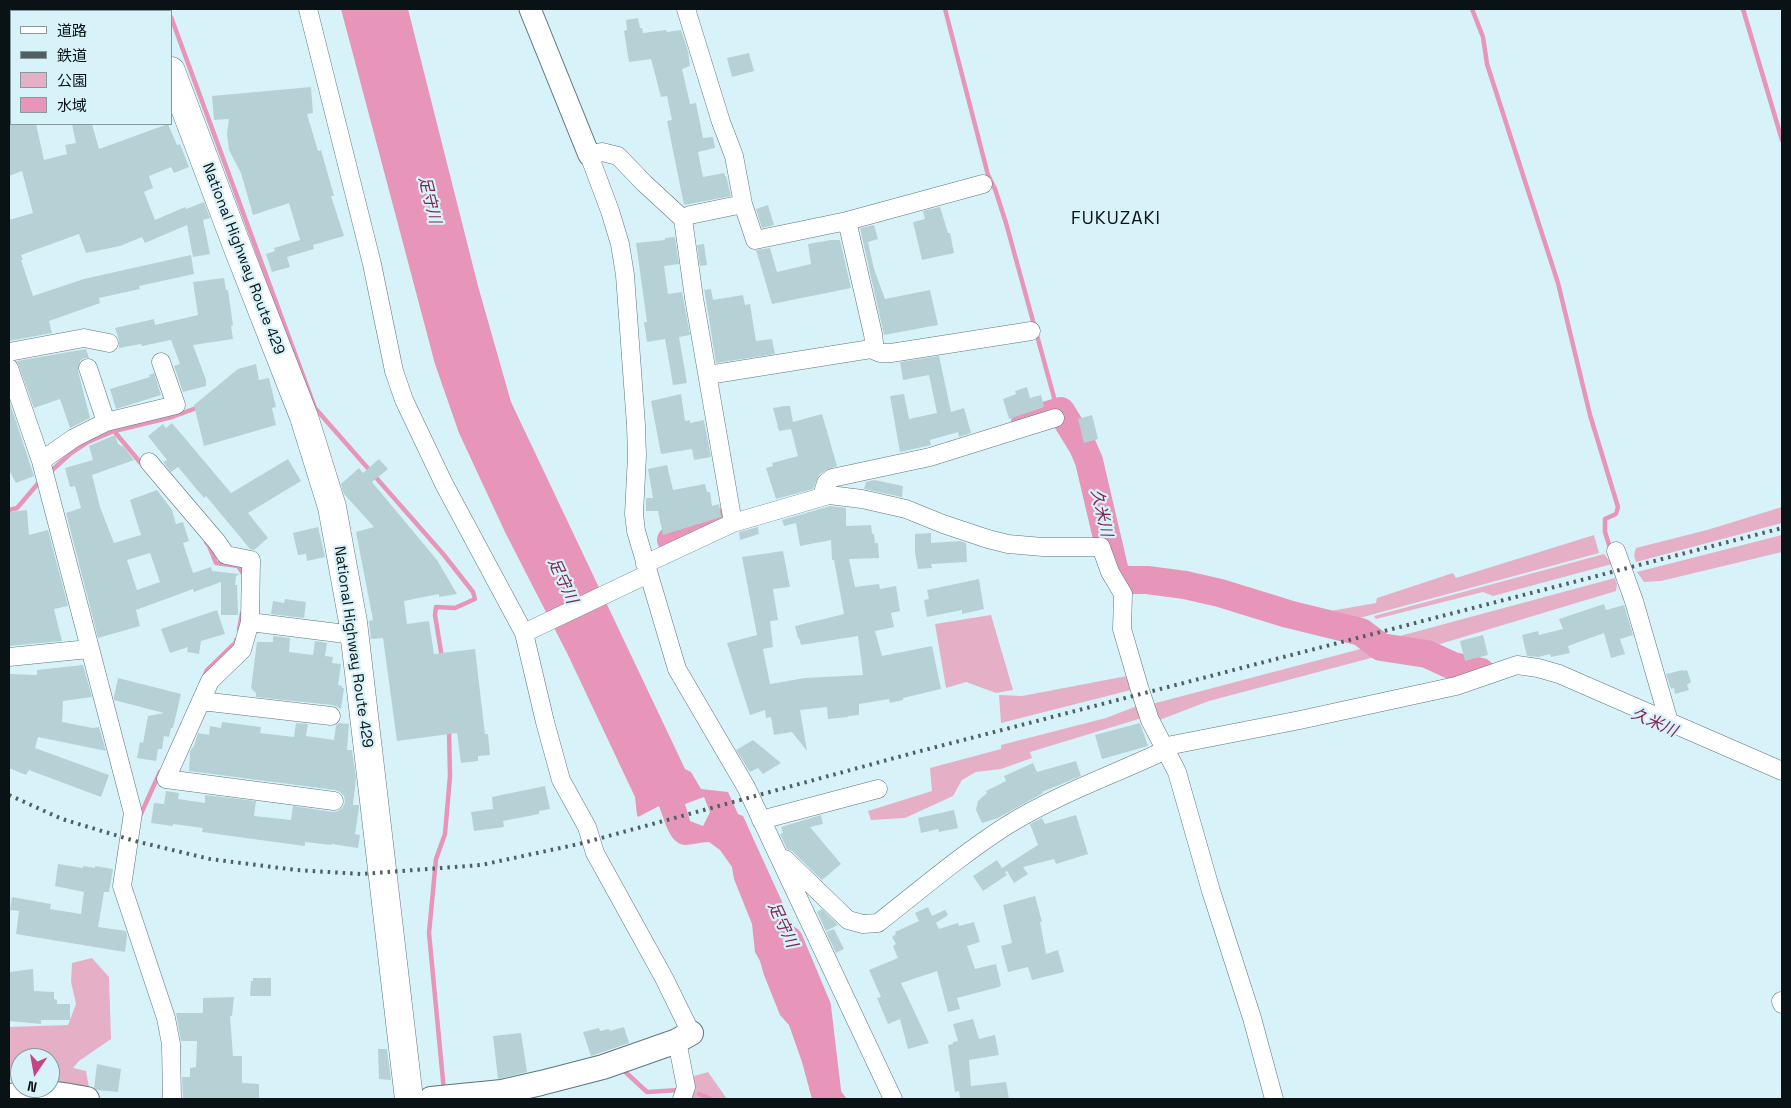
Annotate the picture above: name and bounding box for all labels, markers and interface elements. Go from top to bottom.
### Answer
legend [10,10,172,125]
text: 道路 [57,21,87,40]
text: 鉄道 [57,46,87,65]
text: 公園 [57,71,87,90]
text: 水域 [57,96,87,115]
street label: National Highway Route 429 [198,161,288,357]
water label: 足守川 [414,174,444,226]
district label: FUKUZAKI [1070,208,1162,230]
water label: 久米川 [1086,487,1116,539]
street label: National Highway Route 429 [330,545,376,749]
water label: 足守川 [543,555,581,607]
water label: 久米川 [1628,704,1680,742]
water label: 足守川 [763,899,801,951]
north arrow [10,1048,60,1098]
text: N [26,1077,39,1096]

